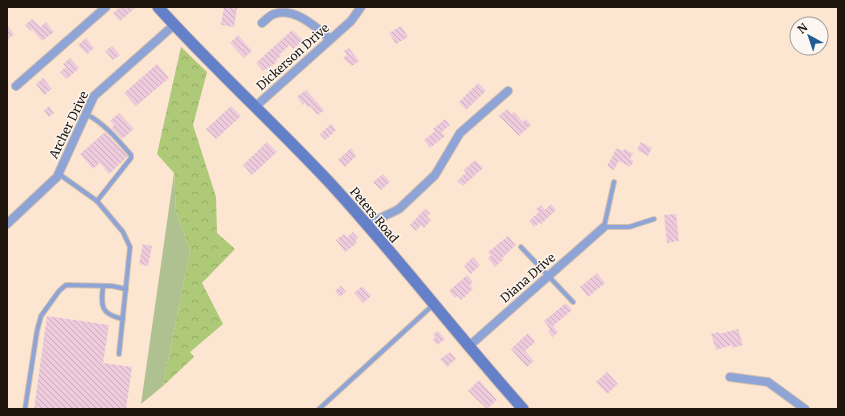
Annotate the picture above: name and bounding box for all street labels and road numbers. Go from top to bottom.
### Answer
street label: Dickerson Drive [253,20,332,93]
street label: Archer Drive [45,89,91,162]
street label: Peters Road [347,184,402,245]
street label: Diana Drive [497,250,558,305]

